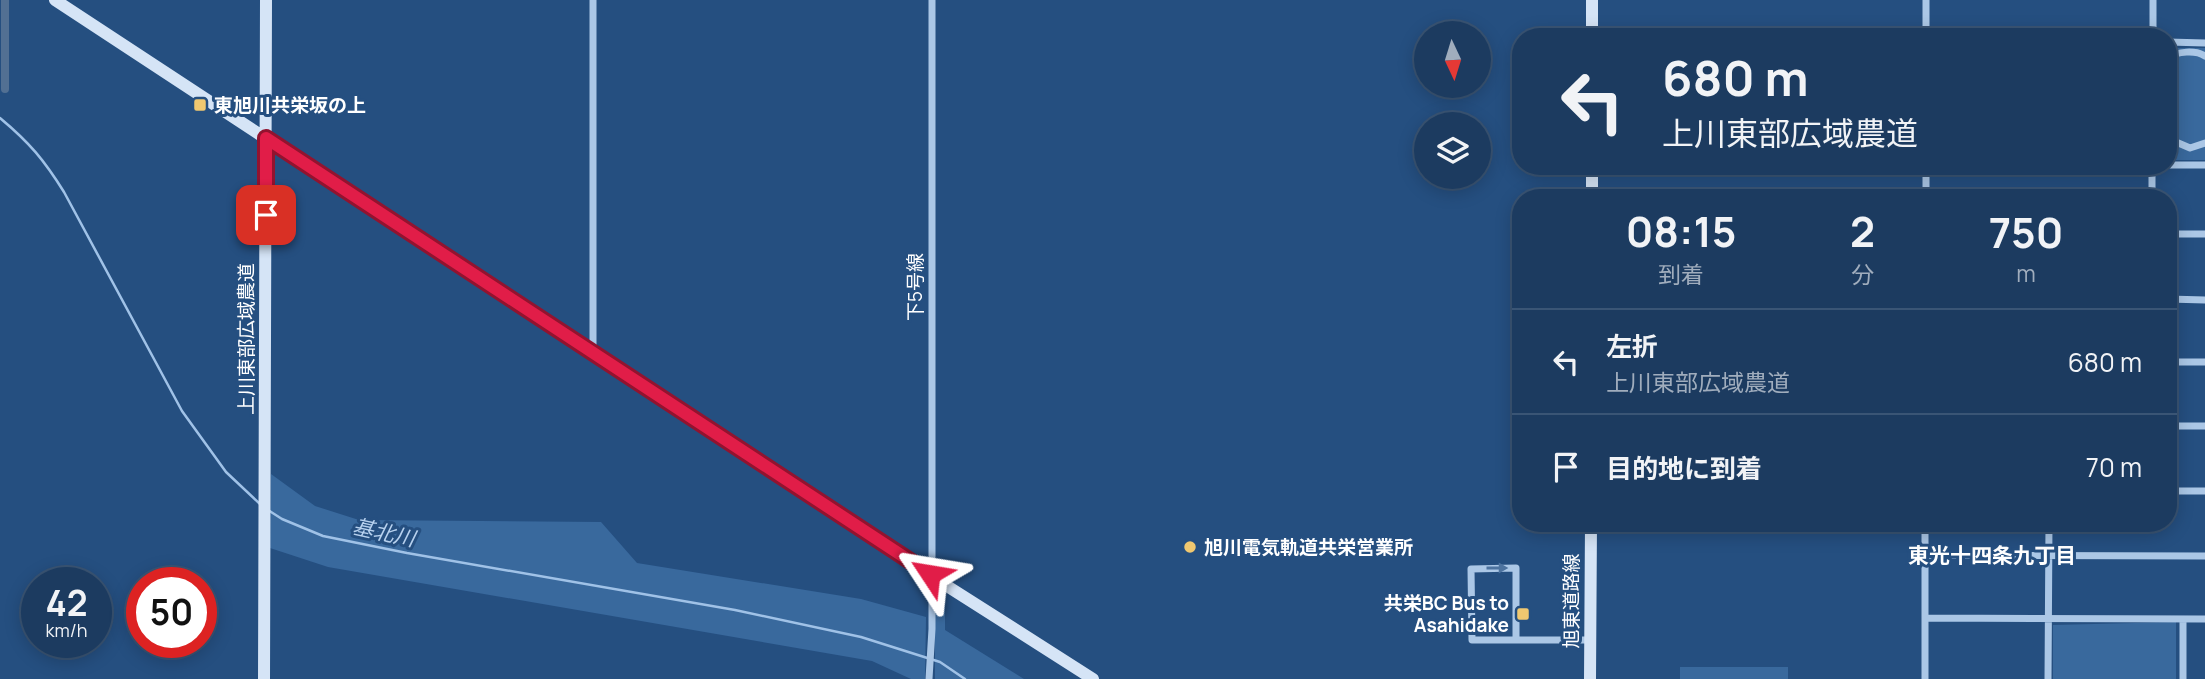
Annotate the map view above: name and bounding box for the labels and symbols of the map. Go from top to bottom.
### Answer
north arrow [1414,21,1491,98]
place label: 東旭川共栄坂の上 [214,92,366,118]
marker: 東旭川共栄坂の上 [192,97,208,113]
pin [236,185,296,245]
street label: 下5号線 [902,253,928,321]
street label: 上川東部広域農道 [233,263,259,415]
water label: 基北川 [350,512,420,553]
place label: 旭川電気軌道共栄営業所 [1204,534,1413,560]
position arrow [893,537,967,611]
marker: 旭川電気軌道共栄営業所 [1182,539,1198,555]
district label: 東光十四条九丁目 [1908,541,2076,569]
street label: 旭東道路線 [1558,553,1584,649]
one-way arrow [1486,562,1508,574]
speed limit sign: 50 [126,567,217,658]
place label: 共栄BC Bus to Asahidake [1384,590,1509,638]
marker: 共栄BC Bus to Asahidake [1515,606,1531,622]

